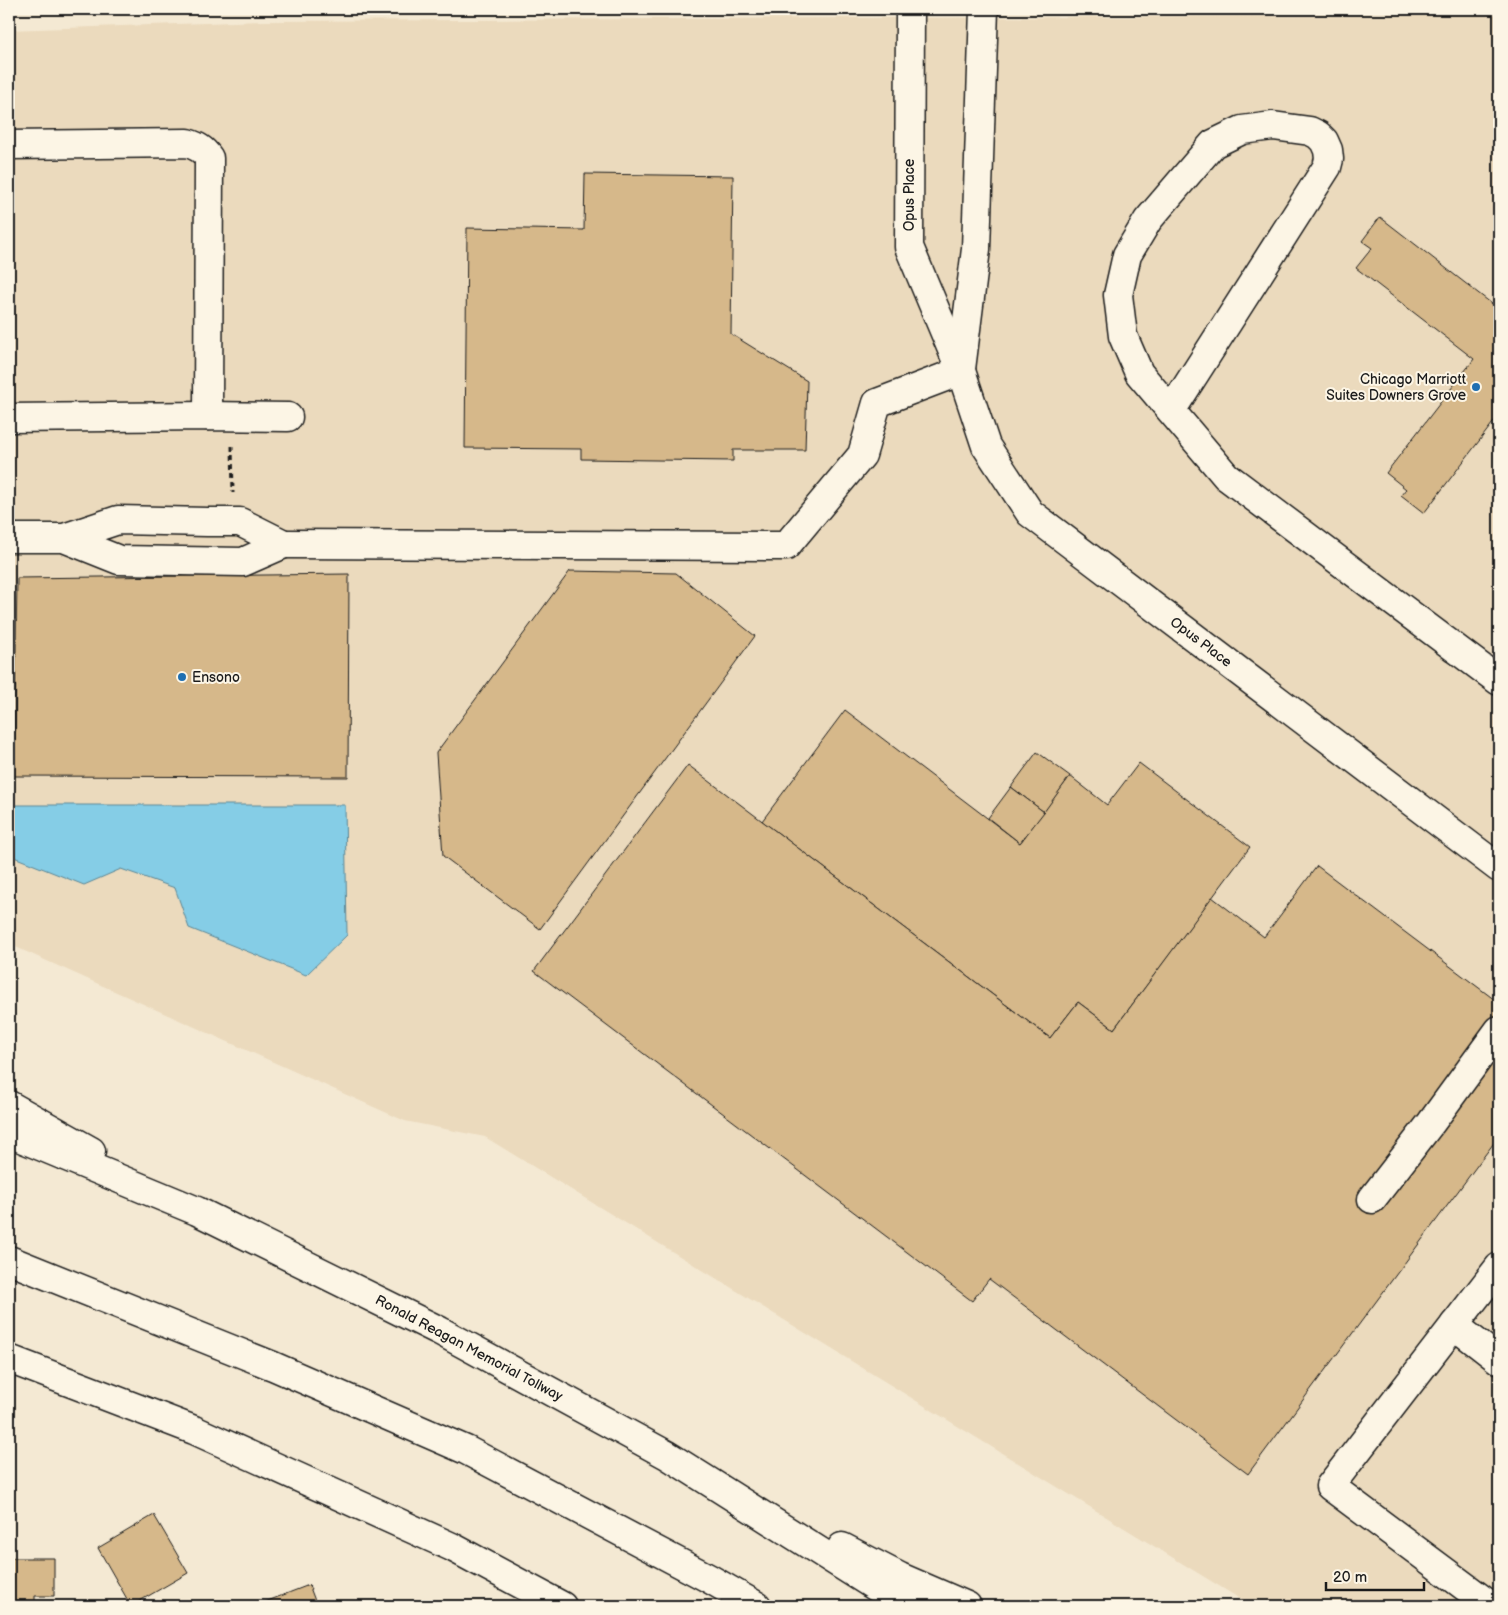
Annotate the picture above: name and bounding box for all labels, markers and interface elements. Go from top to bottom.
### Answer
street label: Opus Place [901,159,918,231]
place label: Chicago Marriott Suites Downers Grove [1326,371,1467,404]
marker: Chicago Marriott Suites Downers Grove [1470,381,1482,393]
street label: Opus Place [1167,613,1235,671]
place label: Ensono [192,669,240,686]
marker: Ensono [176,671,188,683]
street label: Ronald Reagan Memorial Tollway [372,1291,566,1405]
scale bar [1326,1560,1423,1592]
text: 20 m [1333,1568,1367,1587]

